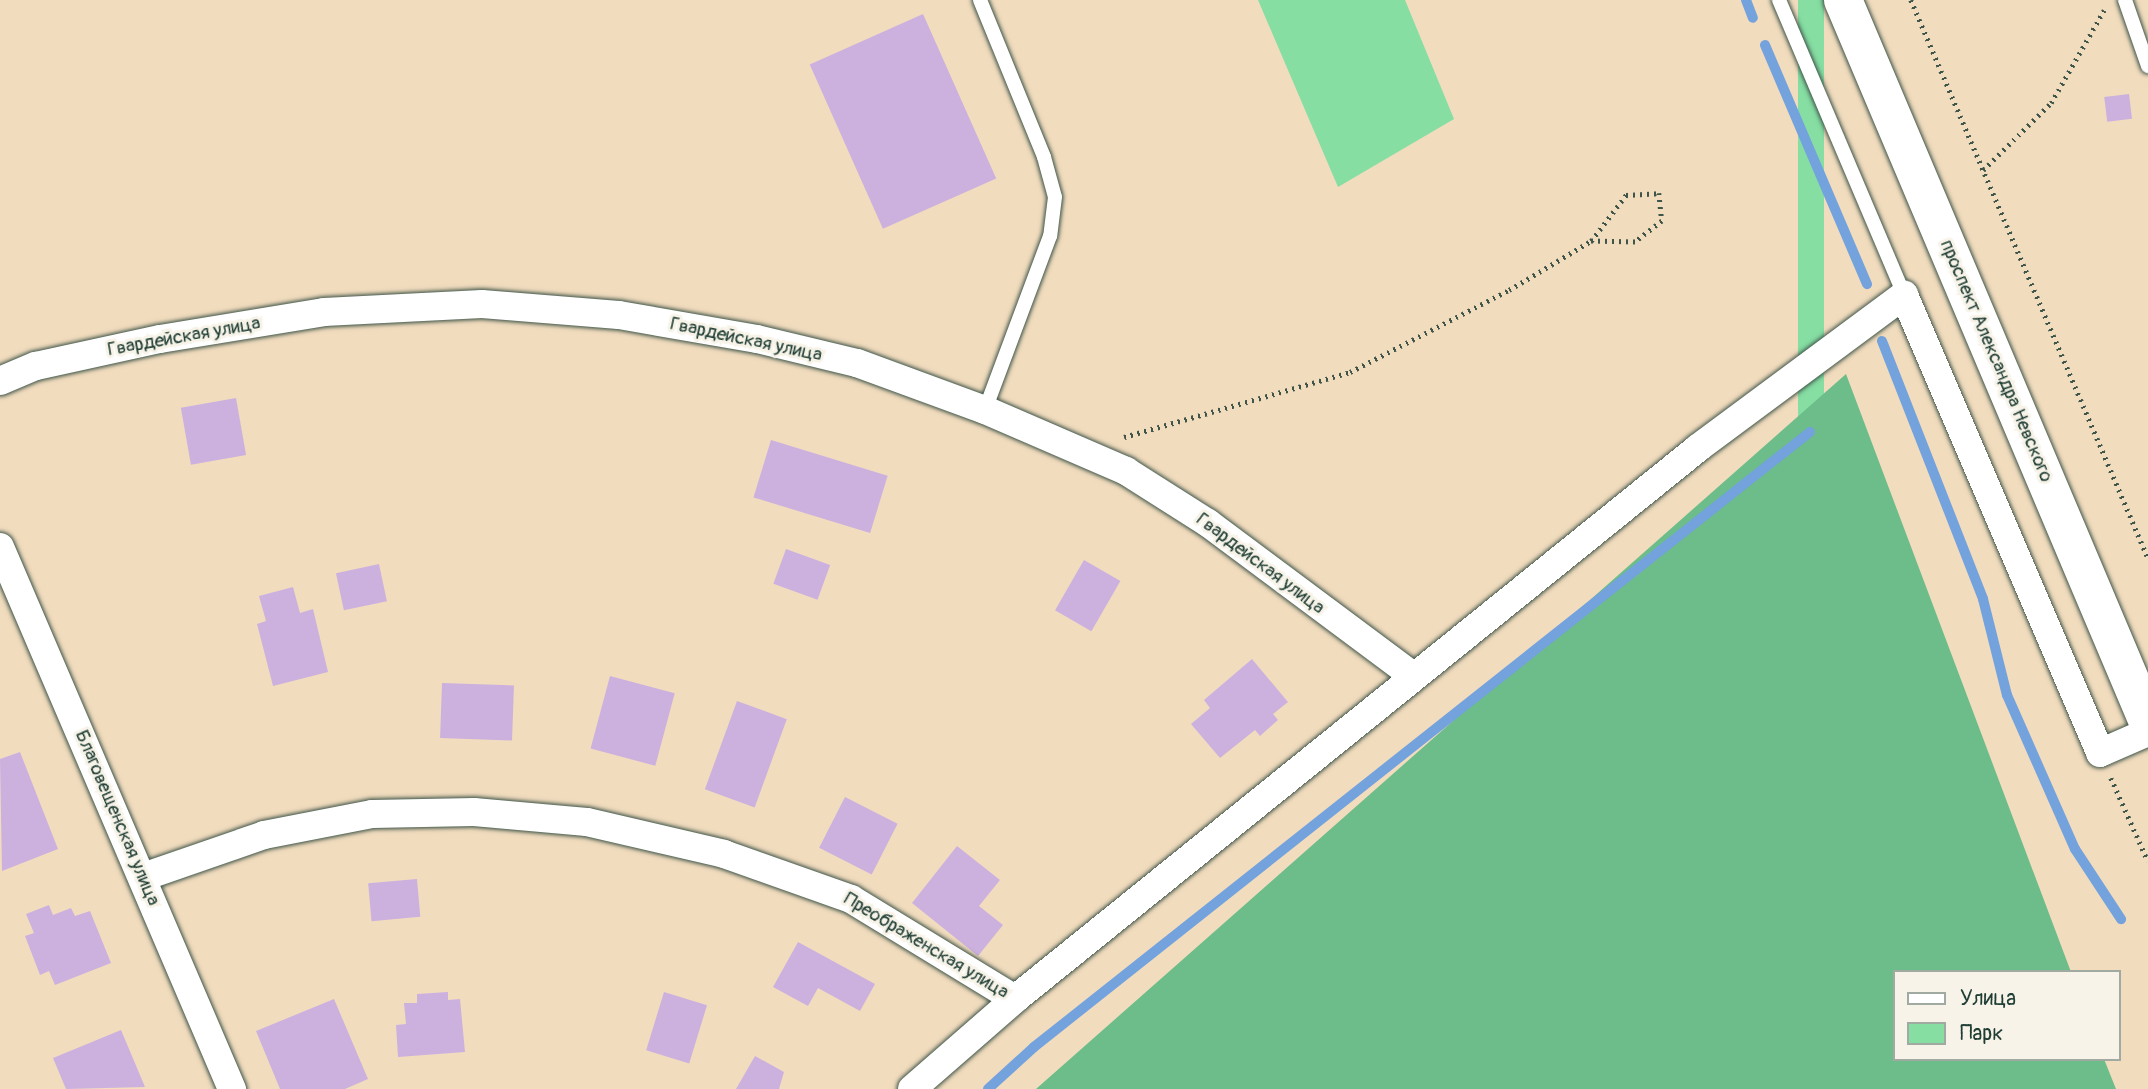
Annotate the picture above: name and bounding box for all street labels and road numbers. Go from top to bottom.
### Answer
street label: проспект Александра Невского [1935,236,2057,486]
street label: Гвардейская улица [106,312,262,362]
street label: Гвардейская улица [668,313,824,367]
street label: Гвардейская улица [1191,508,1329,620]
street label: Благовещенская улица [70,727,164,909]
street label: Преображенская улица [839,888,1013,1004]

